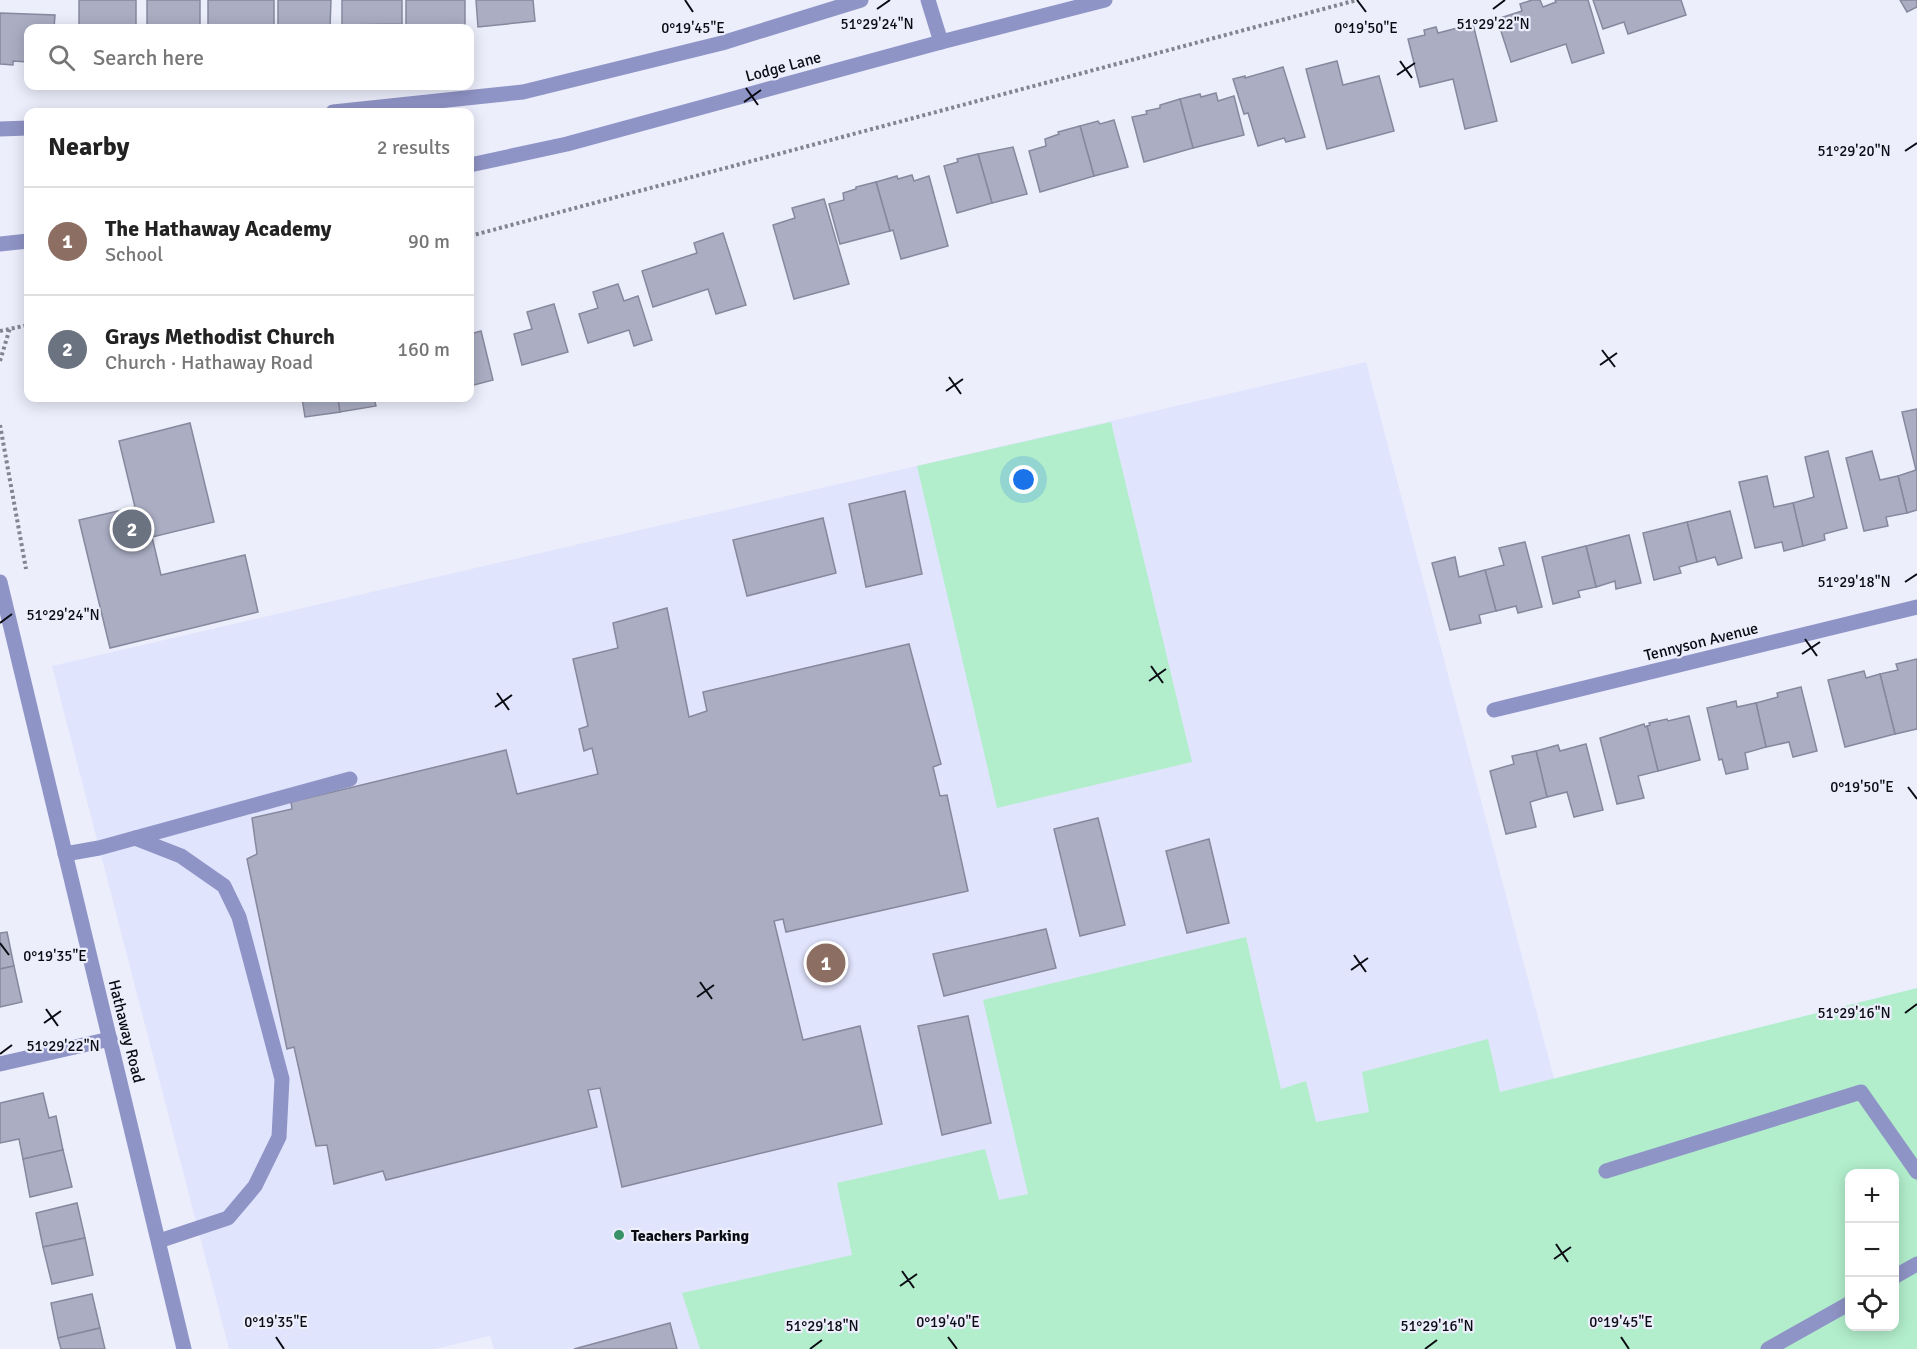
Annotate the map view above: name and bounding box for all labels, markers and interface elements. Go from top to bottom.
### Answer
text: 51°29'24"N [840,15,914,33]
text: 51°29'22"N [1456,15,1530,33]
text: 0°19'45"E [661,19,725,37]
text: 0°19'50"E [1334,19,1398,37]
search box [24,24,474,90]
icon: search [45,41,78,74]
text: Search here [93,44,204,71]
street label: Lodge Lane [743,47,823,87]
text: Nearby [48,131,129,163]
text: 2 results [377,135,450,160]
text: 51°29'20"N [1817,142,1891,160]
text: The Hathaway Academy [105,215,331,242]
text: 1 [62,229,73,254]
text: 90 m [408,229,450,254]
text: School [105,242,163,267]
text: Grays Methodist Church [105,323,335,350]
text: 2 [62,337,73,362]
text: 160 m [397,337,450,362]
text: Church · Hathaway Road [105,350,313,375]
your location [1009,465,1038,494]
pin: 2 [112,506,152,552]
text: 51°29'18"N [1817,573,1891,591]
text: 51°29'24"N [26,606,100,624]
street label: Tennyson Avenue [1642,618,1760,666]
text: 0°19'50"E [1830,778,1894,796]
pin: 1 [806,940,846,986]
text: 0°19'35"E [23,947,87,965]
street label: Hathaway Road [104,978,148,1085]
text: 51°29'16"N [1817,1004,1891,1022]
text: 51°29'22"N [26,1037,100,1055]
map controls [1845,1169,1899,1331]
button: + [1845,1169,1899,1223]
button: − [1845,1223,1899,1277]
place label: Teachers Parking [631,1226,749,1246]
marker: Teachers Parking [612,1228,626,1242]
button: locate [1845,1277,1899,1331]
text: 0°19'35"E [244,1313,308,1331]
text: 0°19'40"E [916,1313,980,1331]
text: 0°19'45"E [1589,1313,1653,1331]
text: 51°29'18"N [785,1317,859,1335]
text: 51°29'16"N [1400,1317,1474,1335]

